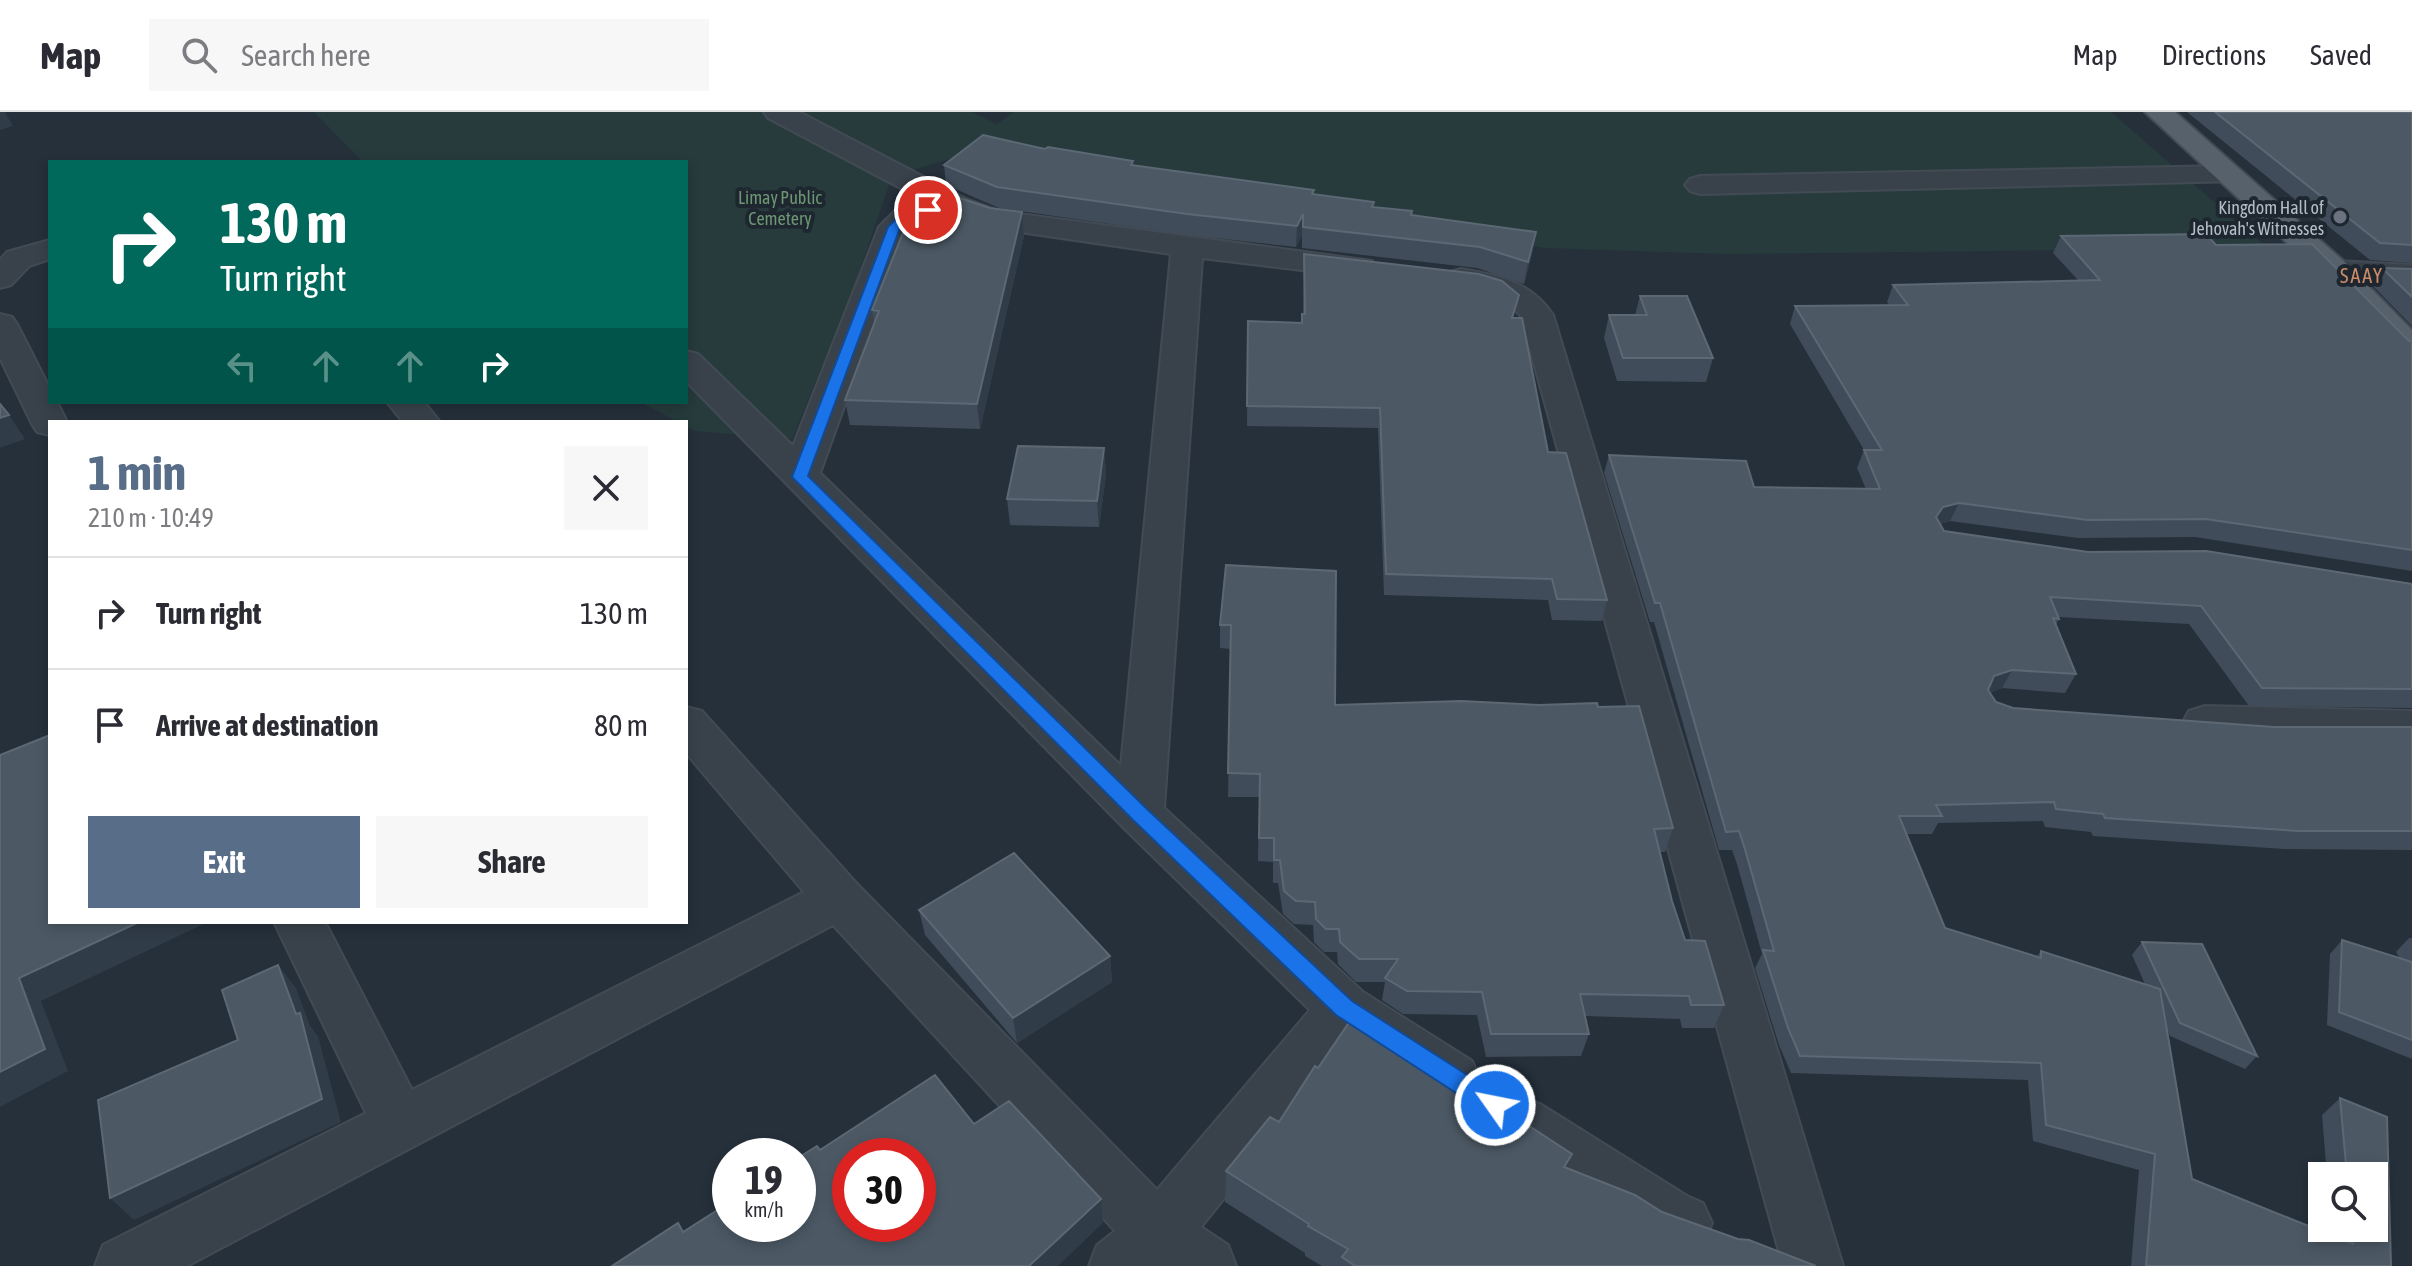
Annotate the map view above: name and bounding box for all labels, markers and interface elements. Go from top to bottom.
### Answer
search box [149,19,709,91]
icon: search [177,33,221,77]
text: Map [40,34,101,77]
text: Search here [241,38,371,72]
text: Map [2073,39,2118,71]
text: Directions [2162,39,2266,71]
text: Saved [2310,39,2372,71]
pin [894,176,962,244]
park label: Limay Public Cemetery [738,187,822,229]
icon: arrive [906,188,950,232]
text: 130 m [220,191,347,255]
icon: right [88,192,192,296]
place label: Kingdom Hall of Jehovah's Witnesses [2191,197,2324,239]
marker: Kingdom Hall of Jehovah's Witnesses [2331,208,2349,226]
text: Turn right [220,257,347,299]
district label: SAAY [2340,264,2384,287]
icon: left [220,344,264,388]
icon: ahead [304,344,348,388]
icon: ahead [388,344,432,388]
icon: right [472,344,516,388]
text: 1 min [88,445,186,500]
button: close [564,446,648,530]
text: 210 m · 10:49 [88,503,214,533]
icon: right [88,591,132,635]
text: Turn right [156,596,262,630]
text: 130 m [580,596,648,630]
icon: arrive [88,703,132,747]
text: Arrive at destination [156,708,378,742]
text: 80 m [594,708,648,742]
button: Exit [88,816,360,908]
button: Share [376,816,648,908]
position arrow [1453,1063,1537,1147]
speed limit sign: 30 [832,1138,936,1242]
text: 19 [745,1157,783,1202]
map controls [2308,1162,2388,1242]
button: search [2308,1162,2388,1242]
text: km/h [744,1198,784,1221]

